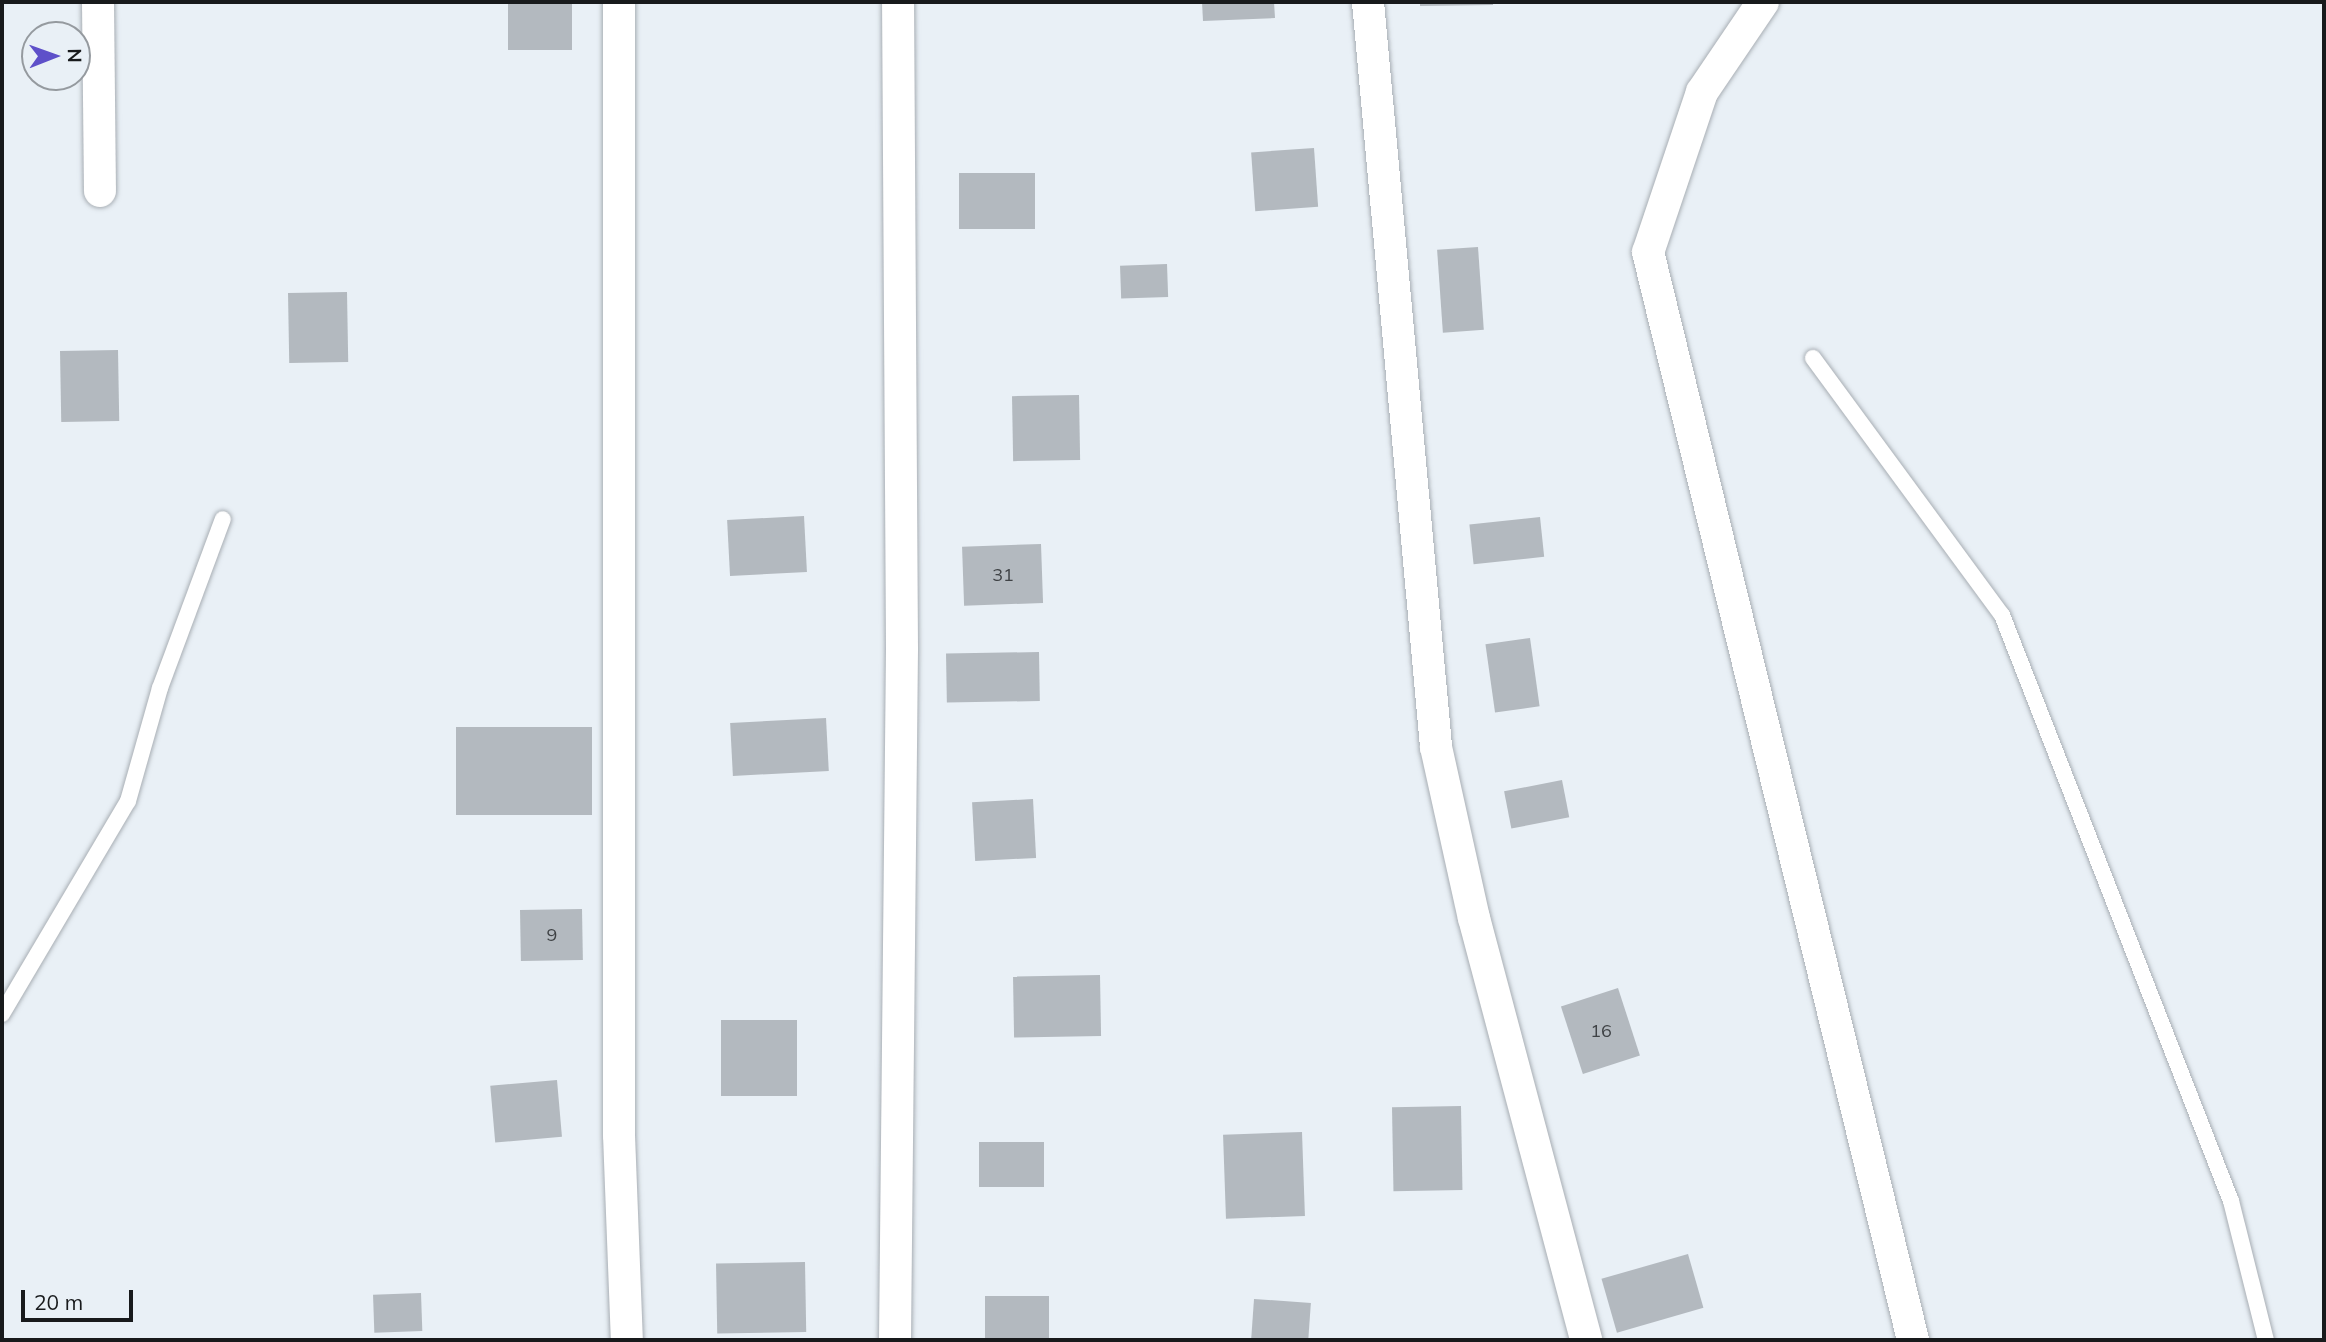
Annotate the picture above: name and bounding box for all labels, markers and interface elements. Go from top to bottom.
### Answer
north arrow [21,21,91,91]
text: N [63,48,87,63]
house number: 31 [992,564,1014,586]
house number: 9 [547,924,557,946]
house number: 16 [1590,1020,1612,1042]
scale bar [24,1276,136,1320]
text: 20 m [34,1289,83,1315]

